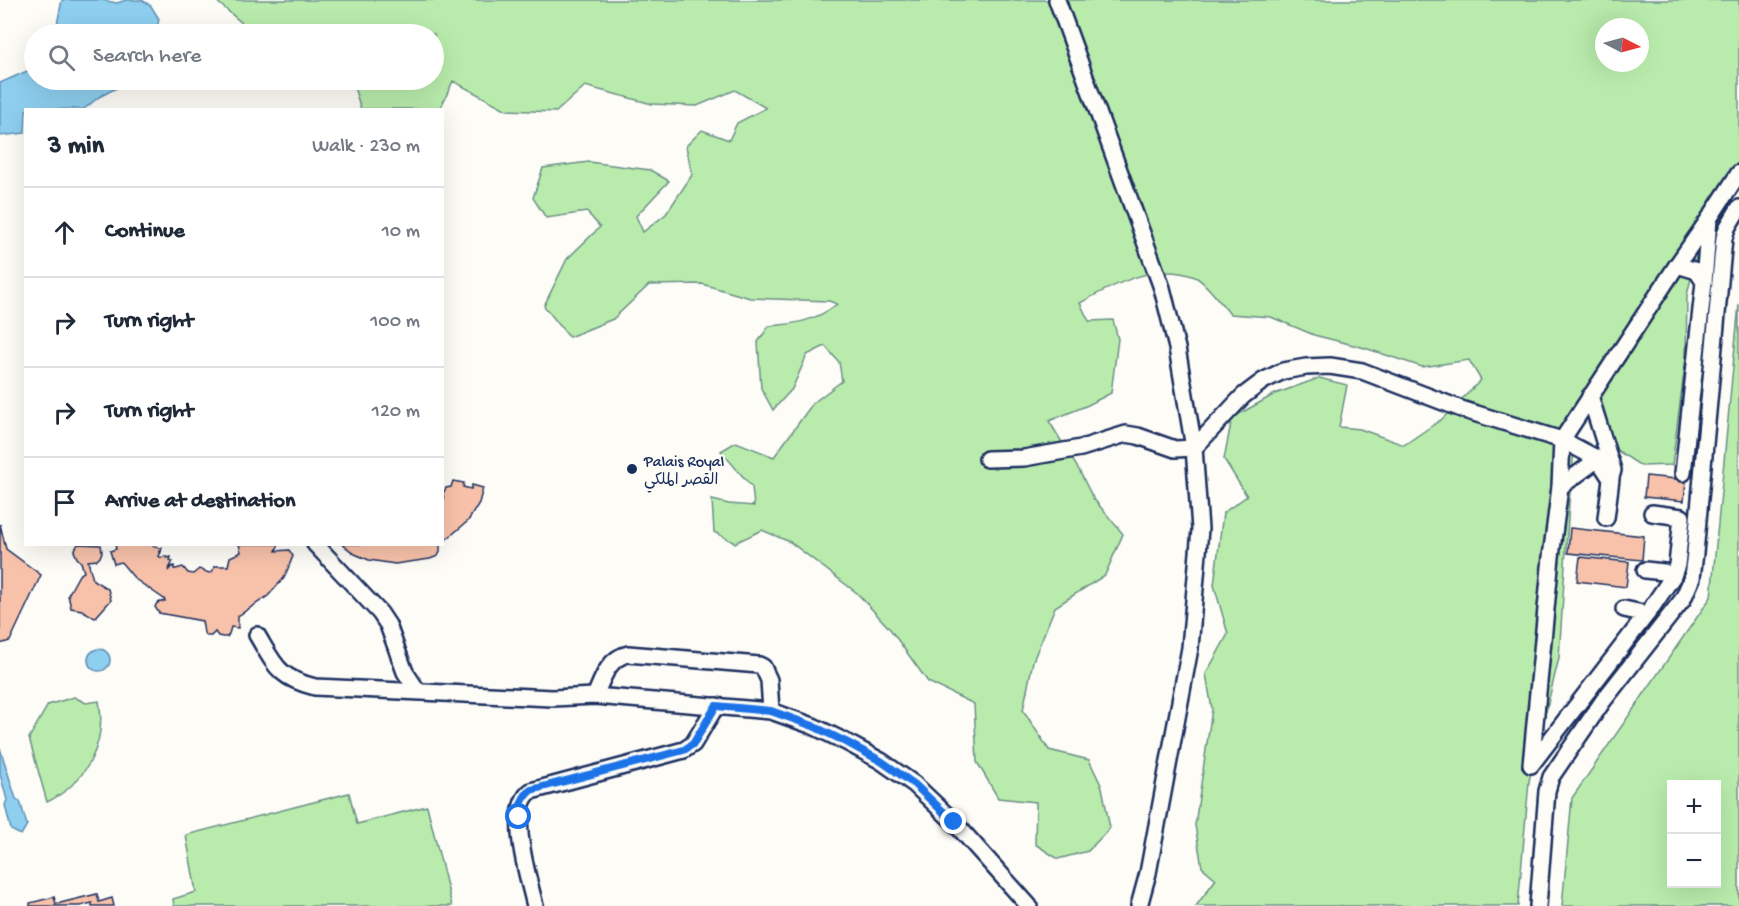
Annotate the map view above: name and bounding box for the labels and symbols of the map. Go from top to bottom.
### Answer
north arrow [1595,18,1649,72]
place label: Palais Royal القصر الملكي [643,454,724,493]
marker: Palais Royal القصر الملكي [625,462,639,476]
route start [505,803,531,829]
route end [940,808,966,834]

